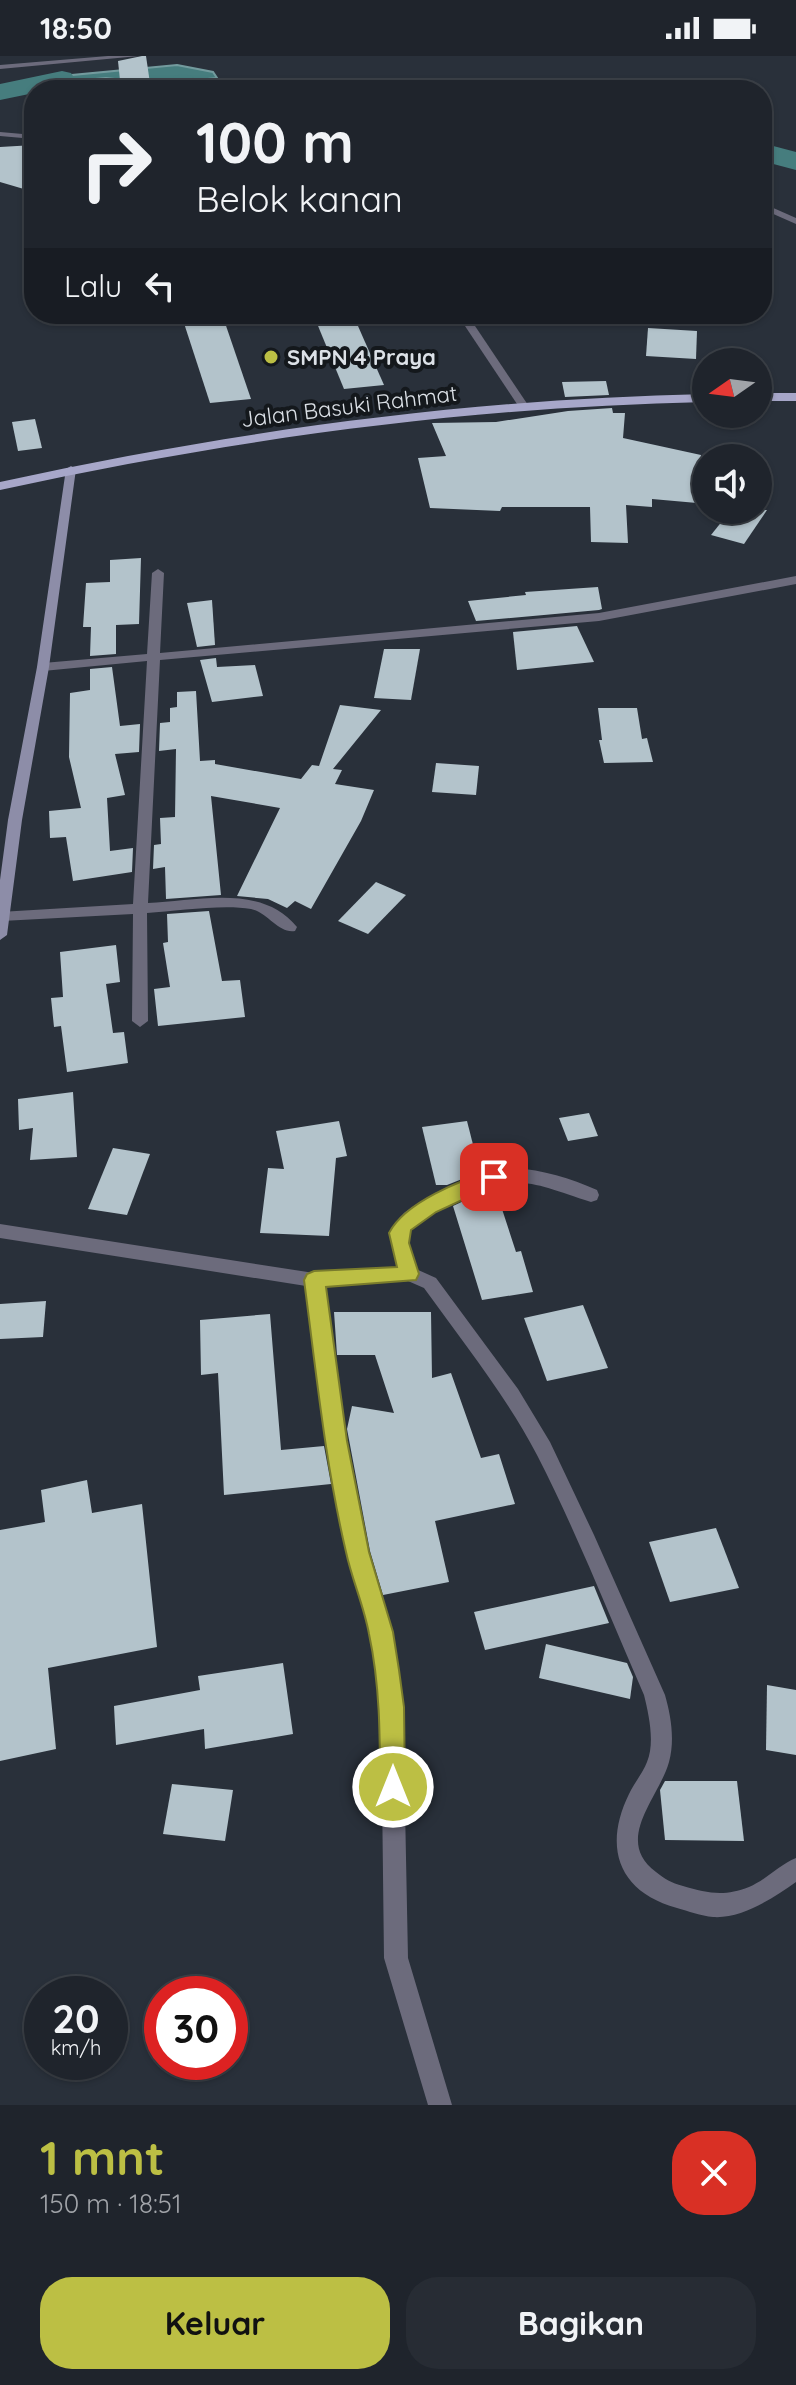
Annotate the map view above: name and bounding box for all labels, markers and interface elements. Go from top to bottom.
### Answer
text: 18:50 [40,9,112,47]
text: 100 m [196,107,354,177]
icon: right [64,112,168,216]
text: Belok kanan [196,176,403,221]
icon: left [138,264,182,308]
text: Lalu [64,267,122,305]
place label: SMPN 4 Praya [287,343,436,371]
marker: SMPN 4 Praya [262,348,280,366]
north arrow [692,348,772,428]
map controls [692,348,772,524]
street label: Jalan Basuki Rahmat [239,379,459,433]
button: sound [692,444,772,524]
pin [460,1143,528,1211]
icon: arrive [472,1155,516,1199]
position arrow [351,1745,435,1829]
speed limit sign: 30 [144,1976,248,2080]
text: 20 [52,1993,100,2043]
text: km/h [51,2035,101,2060]
text: 1 mnt [40,2127,165,2187]
button: close [672,2131,756,2215]
text: 150 m · 18:51 [40,2187,182,2220]
button: Keluar [40,2277,390,2369]
button: Bagikan [406,2277,756,2369]

